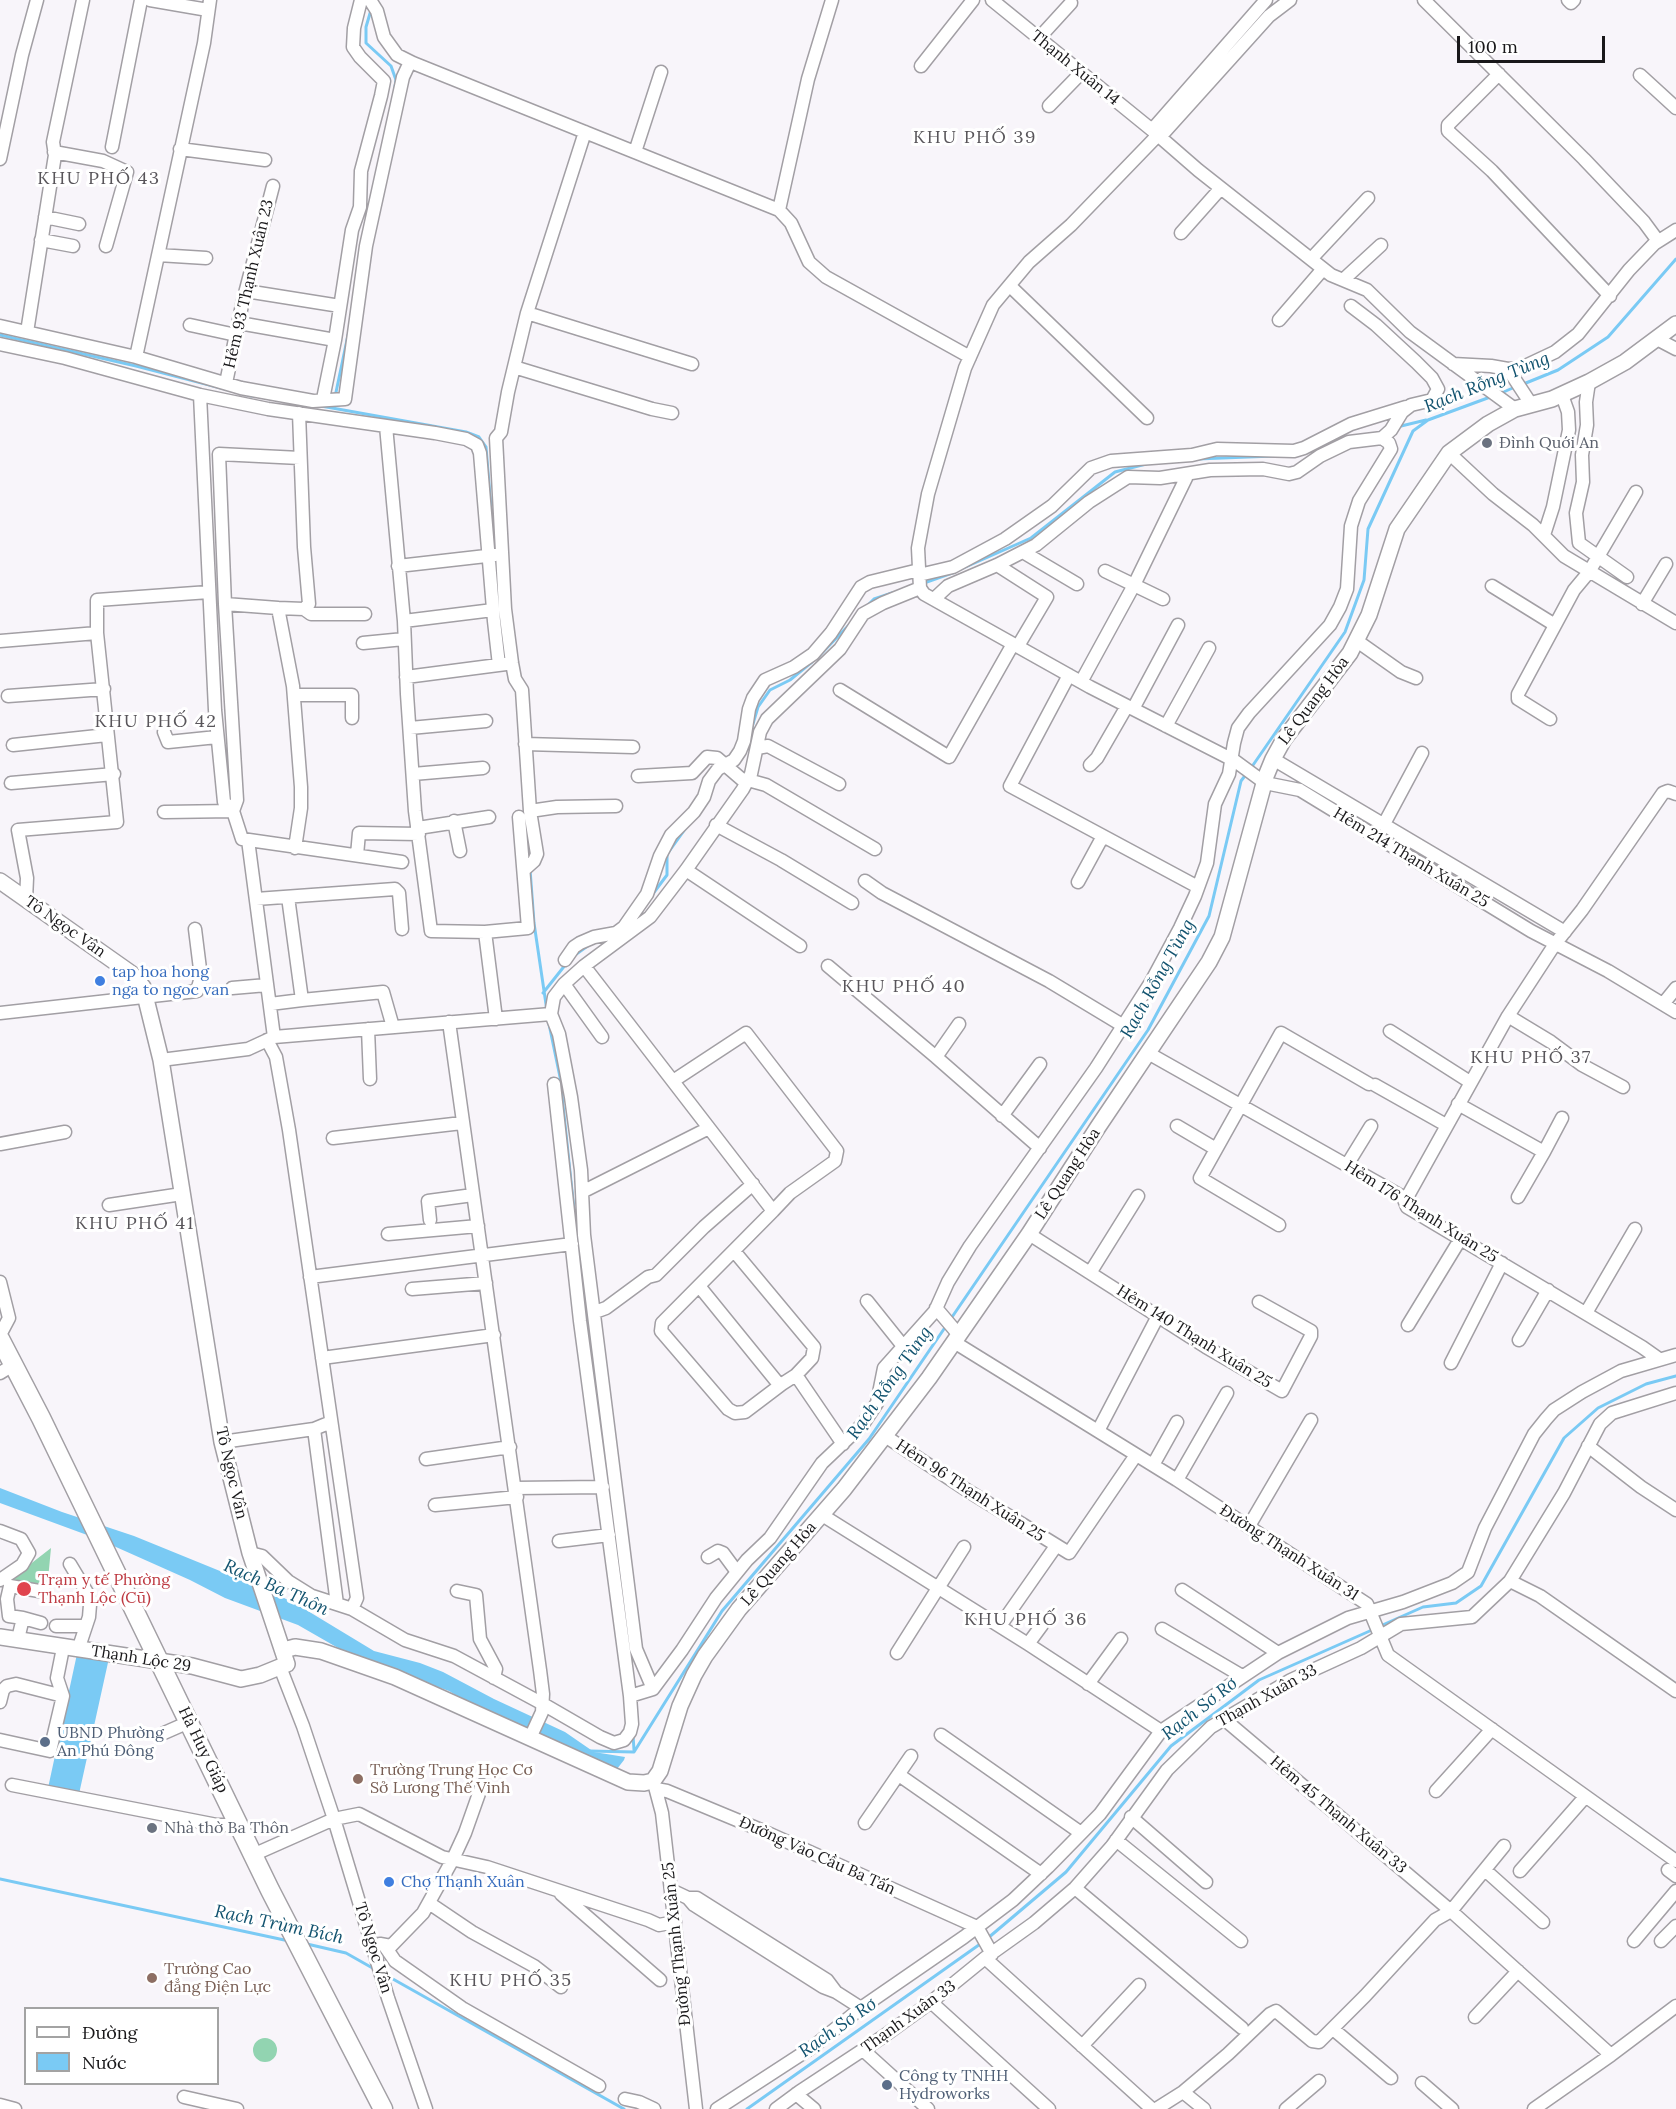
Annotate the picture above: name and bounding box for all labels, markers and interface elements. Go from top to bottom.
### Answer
scale bar [1460,24,1608,62]
street label: Thạnh Xuân 14 [1027,26,1123,110]
text: 100 m [1468,35,1518,58]
district label: KHU PHỐ 39 [913,127,1037,149]
district label: KHU PHỐ 43 [37,168,161,190]
street label: Hẻm 93 Thạnh Xuân 23 [220,198,278,370]
water label: Rạch Rỗng Tùng [1421,348,1553,418]
place label: Đình Quới An [1499,433,1599,453]
marker: Đình Quới An [1480,436,1494,450]
street label: Lê Quang Hòa [1275,653,1353,749]
district label: KHU PHỐ 42 [95,711,217,733]
street label: Hẻm 214 Thạnh Xuân 25 [1330,804,1492,912]
street label: Tô Ngọc Vân [21,892,109,962]
water label: Rạch Rỗng Tùng [1116,916,1200,1042]
place label: tap hoa hong nga to ngoc van [112,962,229,1000]
marker: tap hoa hong nga to ngoc van [93,974,107,988]
district label: KHU PHỐ 40 [842,976,966,998]
district label: KHU PHỐ 37 [1470,1047,1592,1069]
street label: Lê Quang Hòa [1031,1125,1105,1223]
street label: Hẻm 176 Thạnh Xuân 25 [1341,1157,1501,1267]
district label: KHU PHỐ 41 [75,1213,195,1235]
street label: Hẻm 140 Thạnh Xuân 25 [1113,1281,1275,1393]
water label: Rạch Rỗng Tùng [843,1322,937,1444]
street label: Tô Ngọc Vân [211,1425,251,1521]
street label: Hẻm 96 Thạnh Xuân 25 [892,1436,1048,1546]
street label: Đường Thạnh Xuân 31 [1216,1501,1362,1605]
street label: Lê Quang Hòa [737,1518,821,1610]
water label: Rạch Ba Thôn [220,1555,332,1621]
place label: Trạm y tế Phường Thạnh Lộc (Cũ) [38,1570,170,1608]
marker: Trạm y tế Phường Thạnh Lộc (Cũ) [15,1580,33,1598]
district label: KHU PHỐ 36 [964,1609,1088,1631]
street label: Thạnh Lộc 29 [90,1642,192,1676]
street label: Thạnh Xuân 33 [1214,1661,1320,1731]
water label: Rạch Sơ Rơ [1158,1673,1242,1745]
street label: Hà Huy Giáp [174,1704,232,1796]
place label: UBND Phường An Phú Đông [57,1723,164,1761]
marker: UBND Phường An Phú Đông [38,1735,52,1749]
street label: Hẻm 45 Thạnh Xuân 33 [1266,1752,1410,1878]
place label: Trường Trung Học Cơ Sở Lương Thế Vinh [370,1760,533,1798]
marker: Trường Trung Học Cơ Sở Lương Thế Vinh [351,1772,365,1786]
street label: Đường Vào Cầu Ba Tấn [736,1813,898,1899]
place label: Nhà thờ Ba Thôn [164,1818,289,1838]
marker: Nhà thờ Ba Thôn [145,1821,159,1835]
street label: Đường Thạnh Xuân 25 [659,1861,695,2027]
place label: Chợ Thạnh Xuân [401,1872,525,1892]
marker: Chợ Thạnh Xuân [382,1875,396,1889]
street label: Tô Ngọc Vân [350,1900,396,1996]
water label: Rạch Trùm Bích [213,1901,345,1949]
place label: Trường Cao đẳng Điện Lực [164,1959,271,1997]
district label: KHU PHỐ 35 [449,1970,573,1992]
marker: Trường Cao đẳng Điện Lực [145,1971,159,1985]
street label: Thạnh Xuân 33 [858,1976,960,2058]
water label: Rạch Sơ Rơ [795,1993,881,2063]
legend [24,2007,219,2085]
text: Đường [82,2021,138,2044]
text: Nước [82,2051,127,2074]
place label: Công ty TNHH Hydroworks [899,2066,1009,2104]
marker: Công ty TNHH Hydroworks [880,2078,894,2092]

